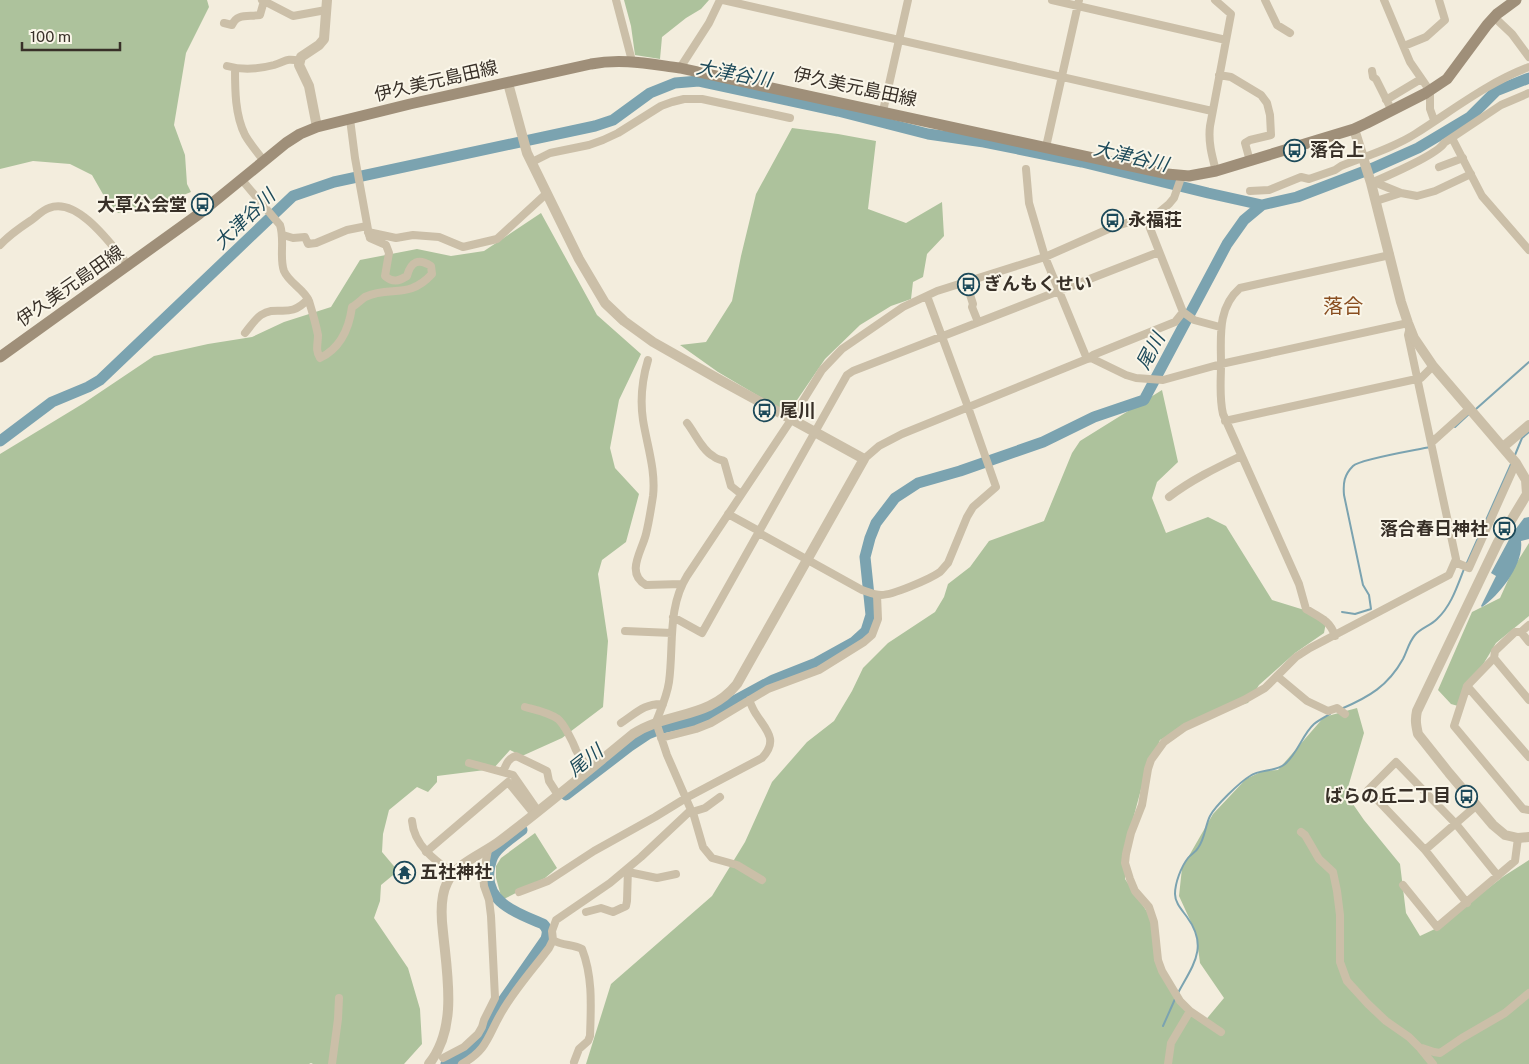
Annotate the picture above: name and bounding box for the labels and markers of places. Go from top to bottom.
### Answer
bus stop icon: 落合上 [1282,138,1306,162]
place label: 落合上 [1310,139,1364,160]
bus stop icon: 大草公会堂 [191,193,215,217]
place label: 大草公会堂 [97,194,187,215]
bus stop icon: 永福荘 [1100,208,1124,232]
place label: 永福荘 [1128,209,1182,230]
bus stop icon: ぎんもくせい [956,272,980,296]
place label: ぎんもくせい [984,273,1092,294]
bus stop icon: 尾川 [752,399,776,423]
place label: 尾川 [780,400,816,421]
bus stop icon: 落合春日神社 [1492,517,1516,541]
place label: 落合春日神社 [1380,518,1488,539]
bus stop icon: ばらの丘二丁目 [1455,784,1479,808]
place label: ばらの丘二丁目 [1325,785,1451,806]
temple icon: 五社神社 [392,860,416,884]
place label: 五社神社 [420,861,492,882]

